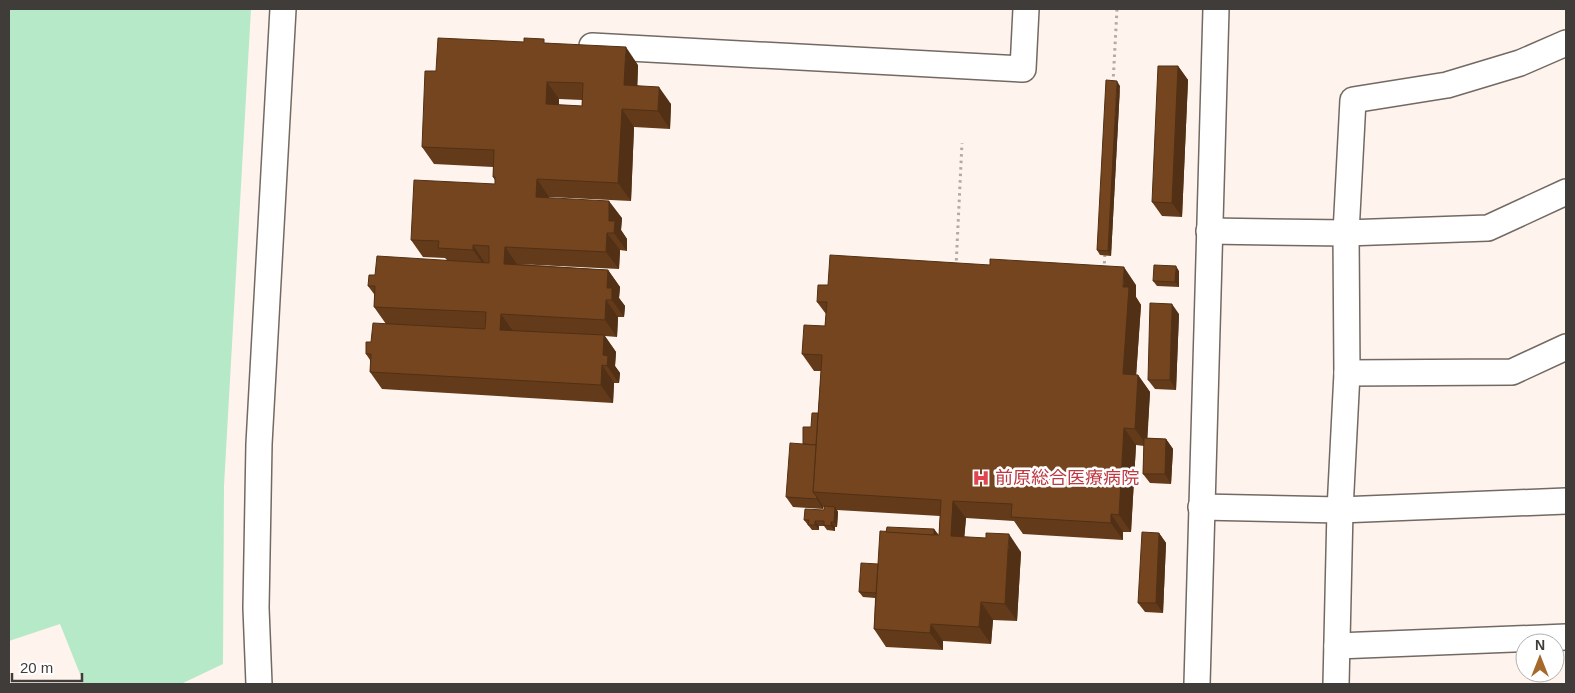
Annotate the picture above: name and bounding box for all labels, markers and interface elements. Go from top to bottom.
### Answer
hospital icon: 前原総合医療病院 [971,468,991,488]
place label: 前原総合医療病院 [995,468,1139,488]
north arrow [1515,633,1565,683]
text: N [1535,637,1545,653]
scale bar [12,650,82,682]
text: 20 m [20,659,53,676]

